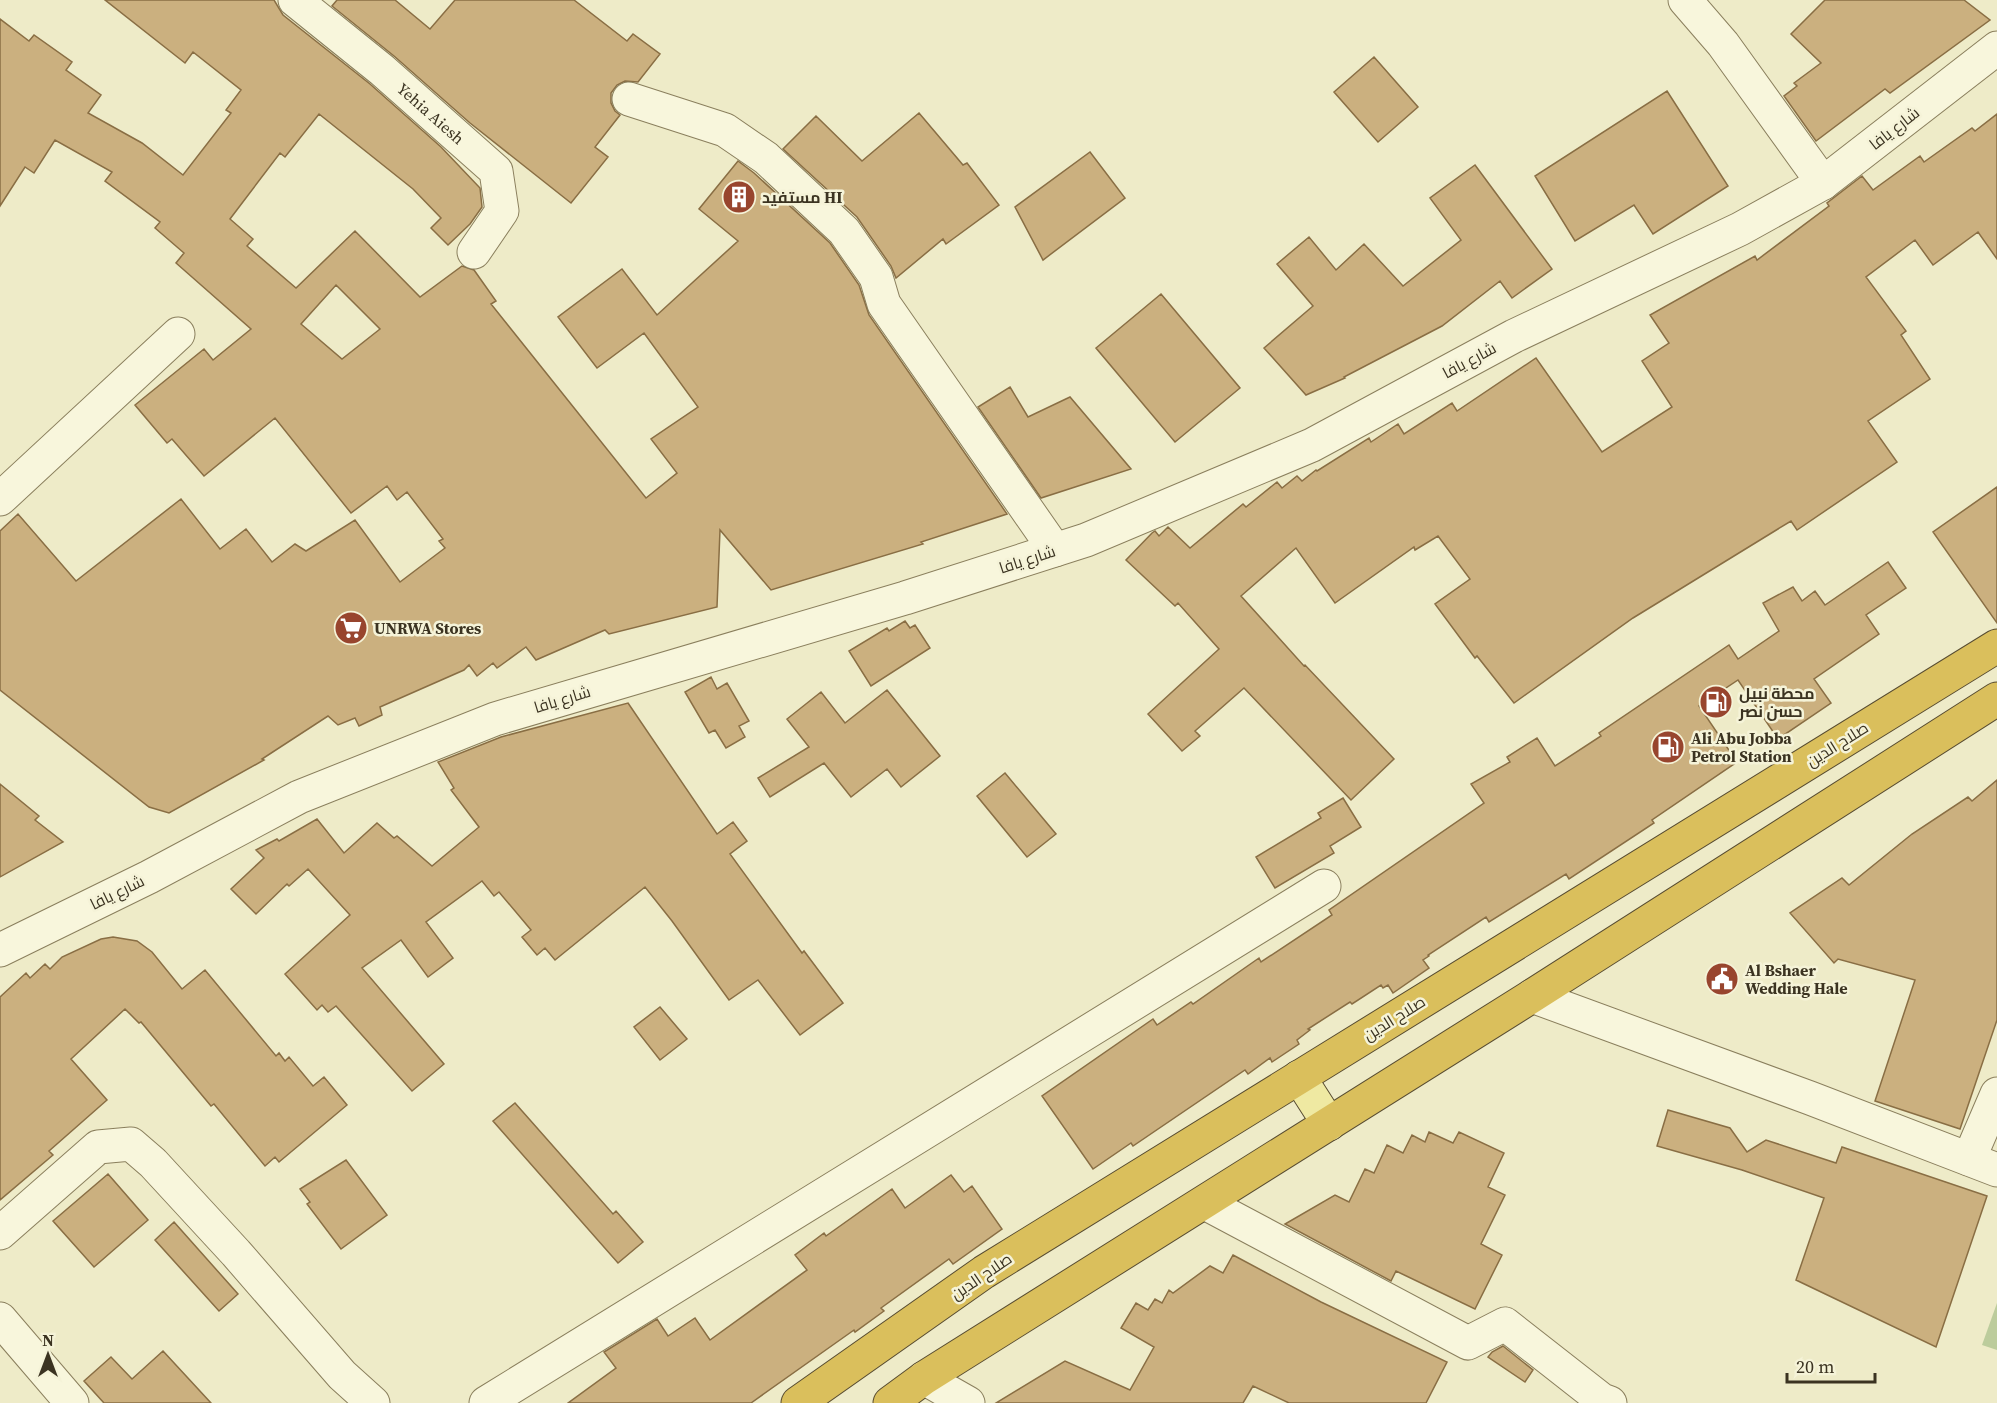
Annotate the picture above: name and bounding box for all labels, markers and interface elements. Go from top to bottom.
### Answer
street label: Yehia Aiesh [393,78,470,149]
street label: شارع يافا [1864,101,1924,155]
building icon: مستفيد HI [721,179,757,215]
place label: مستفيد HI [762,186,842,208]
street label: شارع يافا [1438,337,1500,384]
street label: شارع يافا [996,540,1058,579]
supermarket icon: UNRWA Stores [333,610,369,646]
place label: UNRWA Stores [374,617,481,639]
street label: شارع يافا [531,680,593,719]
place label: محطة نبيل حسن نصر [1738,682,1815,722]
fuel station icon: محطة نبيل حسن نصر [1698,684,1734,720]
street label: صلاح الدين [1802,716,1873,773]
place label: Ali Abu Jobba Petrol Station [1691,727,1792,767]
fuel station icon: Ali Abu Jobba Petrol Station [1650,729,1686,765]
street label: شارع يافا [86,869,148,916]
place label: Al Bshaer Wedding Hale [1745,959,1848,999]
public building icon: Al Bshaer Wedding Hale [1704,961,1740,997]
street label: صلاح الدين [1359,990,1430,1047]
street label: صلاح الدين [946,1247,1017,1305]
north arrow [18,1325,78,1385]
text: N [42,1329,54,1351]
scale bar [1787,1346,1876,1384]
text: 20 m [1796,1354,1834,1379]

